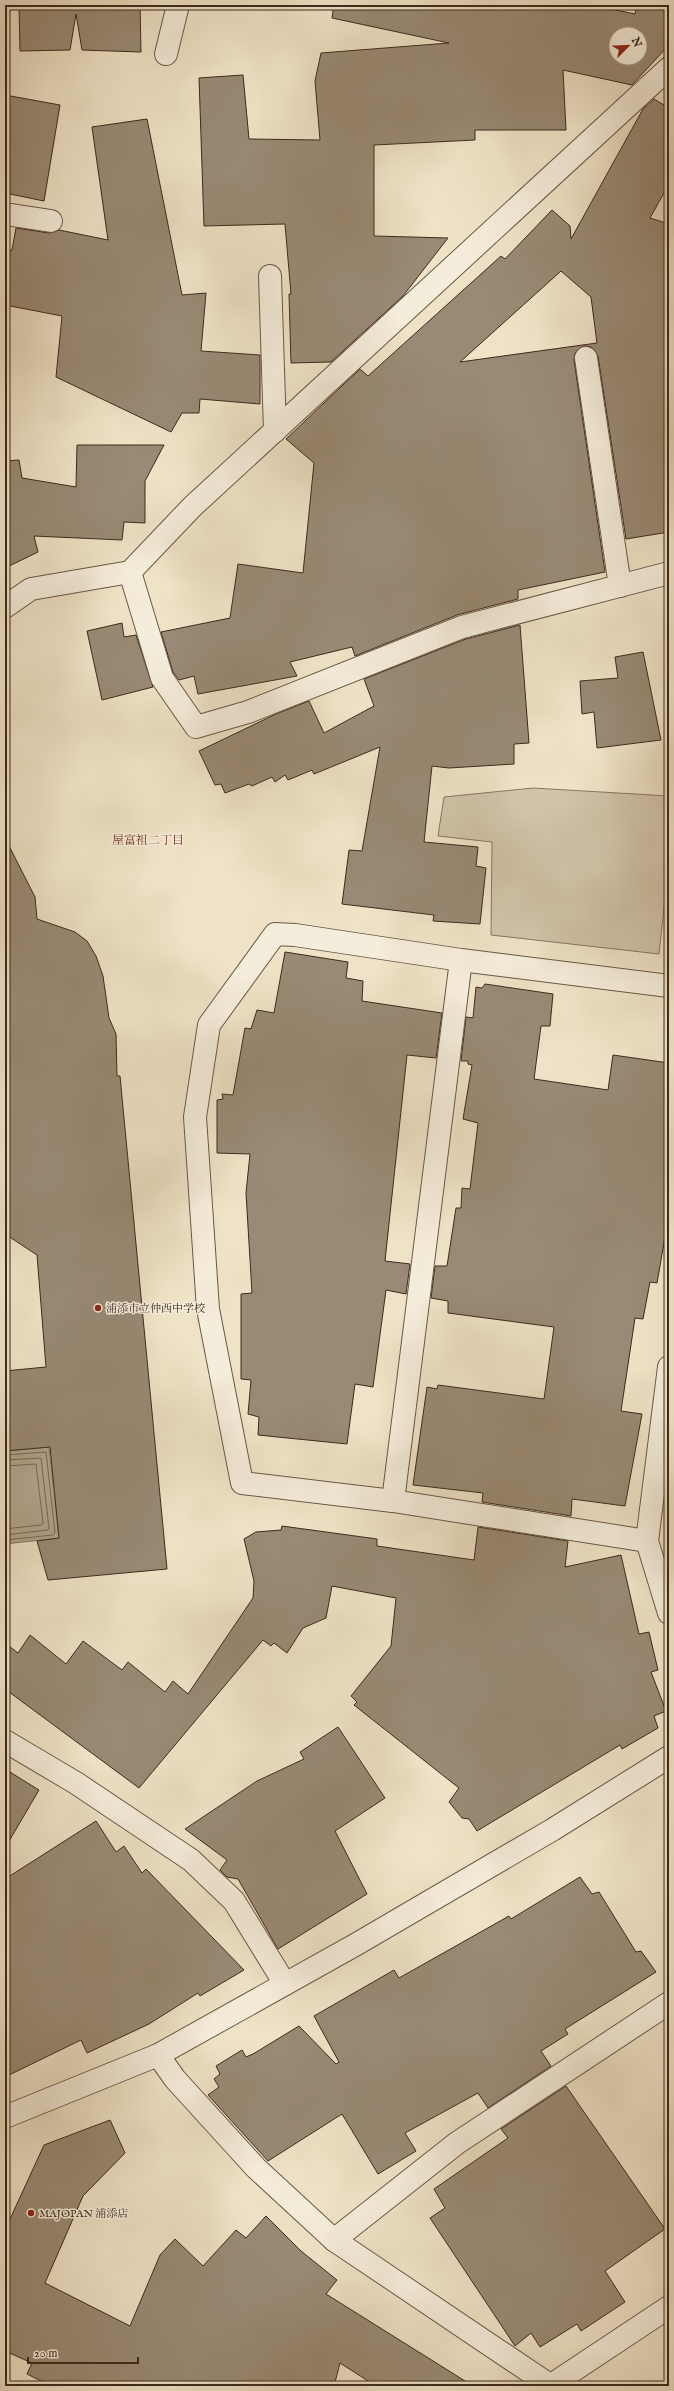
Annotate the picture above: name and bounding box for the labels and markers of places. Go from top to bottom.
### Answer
place label: 浦添市立仲西中学校 [106,1302,205,1316]
marker: 浦添市立仲西中学校 [93,1303,103,1313]
place label: MAJOPAN 浦添店 [39,2207,128,2221]
marker: MAJOPAN 浦添店 [26,2208,36,2218]

